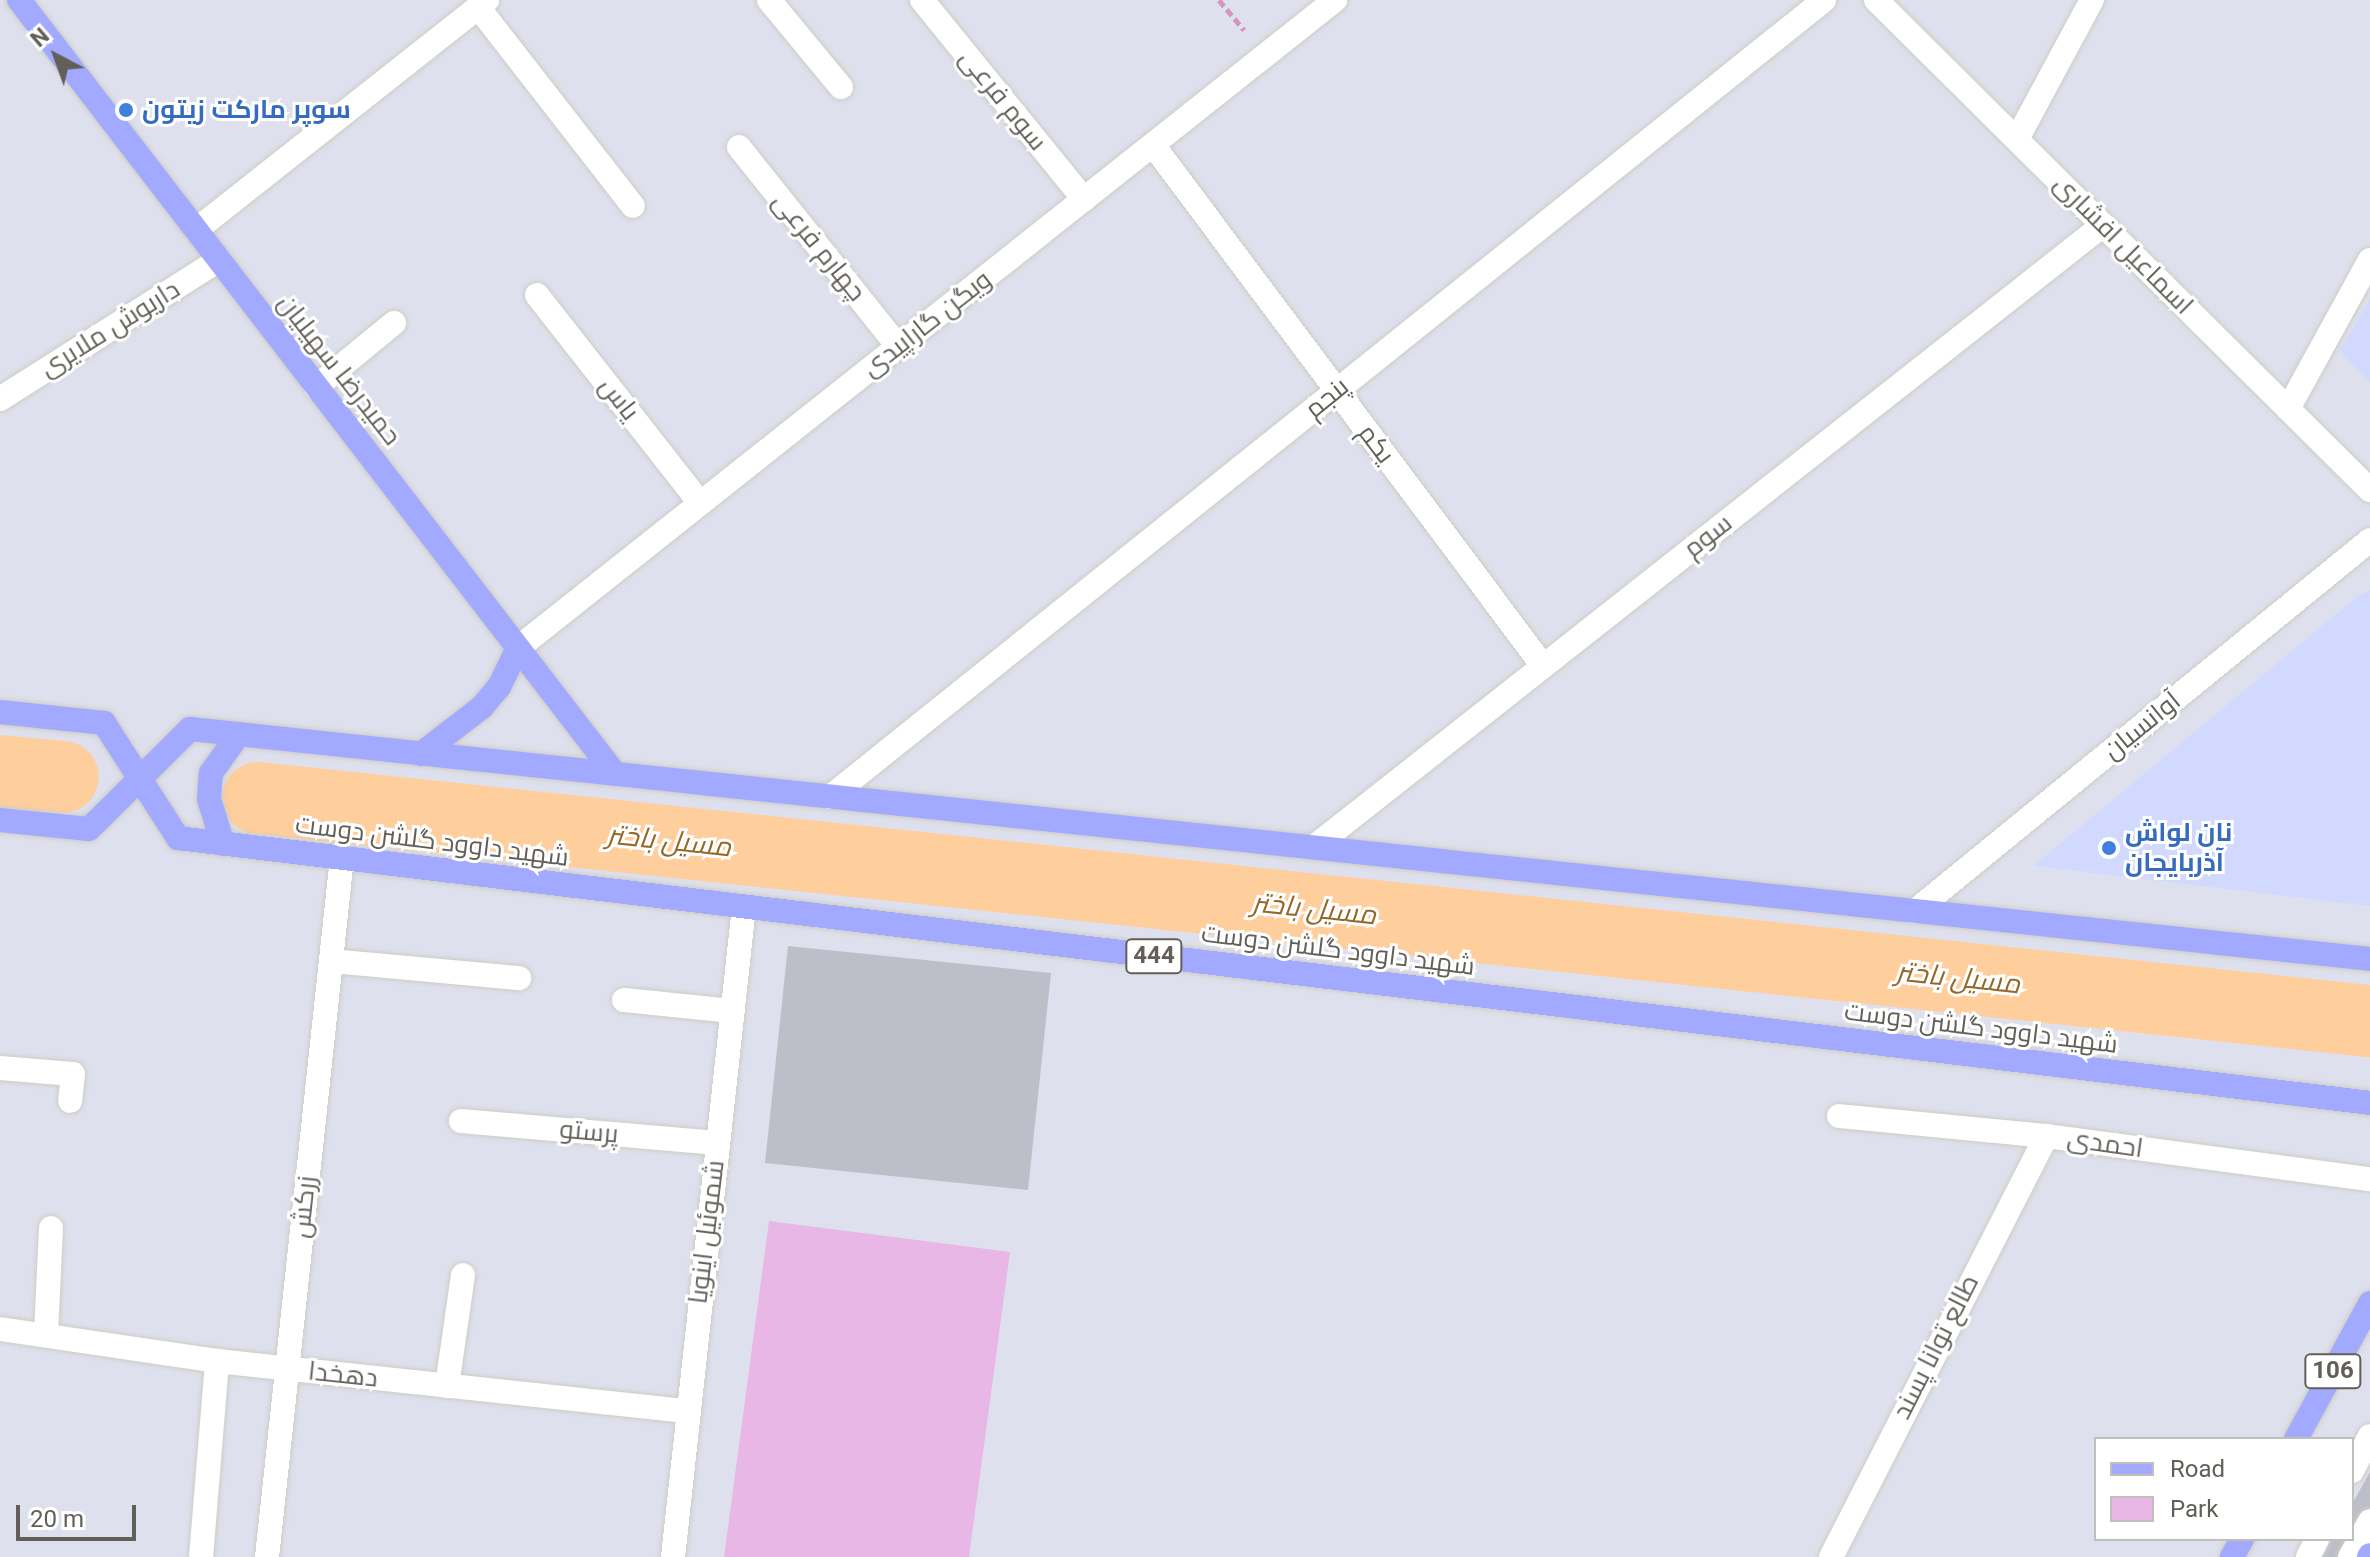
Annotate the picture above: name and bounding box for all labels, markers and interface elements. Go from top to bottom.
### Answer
north arrow [16,16,96,96]
text: N [26,23,54,52]
street label: سوم فرعی [953,43,1053,157]
place label: سوپر مارکت زیتون [142,94,351,126]
marker: سوپر مارکت زیتون [117,101,135,119]
street label: اسماعیل افشاری [2047,169,2199,321]
street label: چهارم فرعی [766,186,872,308]
street label: ویگن گاراپیدی [856,264,998,384]
street label: داریوش ملایری [35,274,185,384]
street label: حمیدرضا سهیلیان [270,288,408,452]
street label: یاس [593,371,645,427]
street label: پنجم [1299,371,1355,425]
street label: یکم [1351,418,1401,470]
street label: سوم [1678,507,1738,565]
street label: آوانسیان [2097,686,2187,766]
street label: شهید داوود گلشن دوست [294,809,570,873]
place label: نان لواش آذربایجان [2125,817,2232,878]
water label: مسیل باختر [605,818,733,864]
marker: نان لواش آذربایجان [2100,839,2118,857]
water label: مسیل باختر [1250,886,1378,932]
street label: شهید داوود گلشن دوست [1200,918,1476,982]
road number: 444 [1124,936,1184,976]
water label: مسیل باختر [1894,955,2022,1001]
street label: شهید داوود گلشن دوست [1843,996,2119,1060]
street label: پرستو [558,1114,620,1150]
street label: احمدی [2065,1123,2145,1165]
street label: شموئیل اینویا [683,1158,731,1306]
street label: زرکش [285,1174,323,1240]
street label: طالع توانا پسند [1886,1270,1986,1424]
road number: 106 [2303,1351,2363,1391]
street label: دهخدا [307,1356,379,1394]
legend [2094,1437,2354,1541]
text: Road [2170,1455,2225,1483]
scale bar [20,1489,140,1539]
text: Park [2170,1495,2218,1523]
text: 20 m [30,1505,84,1533]

